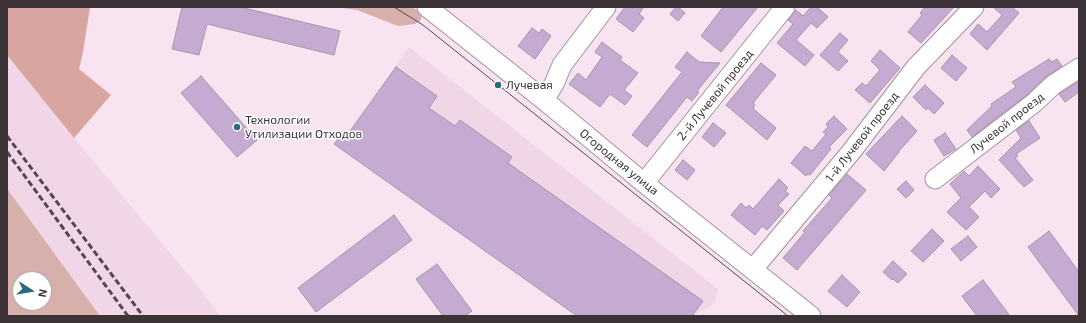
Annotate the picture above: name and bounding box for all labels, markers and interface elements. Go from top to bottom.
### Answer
street label: 2-й Лучевой проезд [674,47,756,143]
place label: Лучевая [506,78,553,92]
marker: Лучевая [493,80,503,90]
street label: 1-й Лучевой проезд [822,89,902,185]
street label: Лучевой проезд [967,89,1047,157]
place label: Технологии Утилизации Отходов [245,113,362,141]
marker: Технологии Утилизации Отходов [232,122,242,132]
street label: Огородная улица [577,126,661,198]
north arrow [12,271,52,311]
text: N [36,288,50,299]

